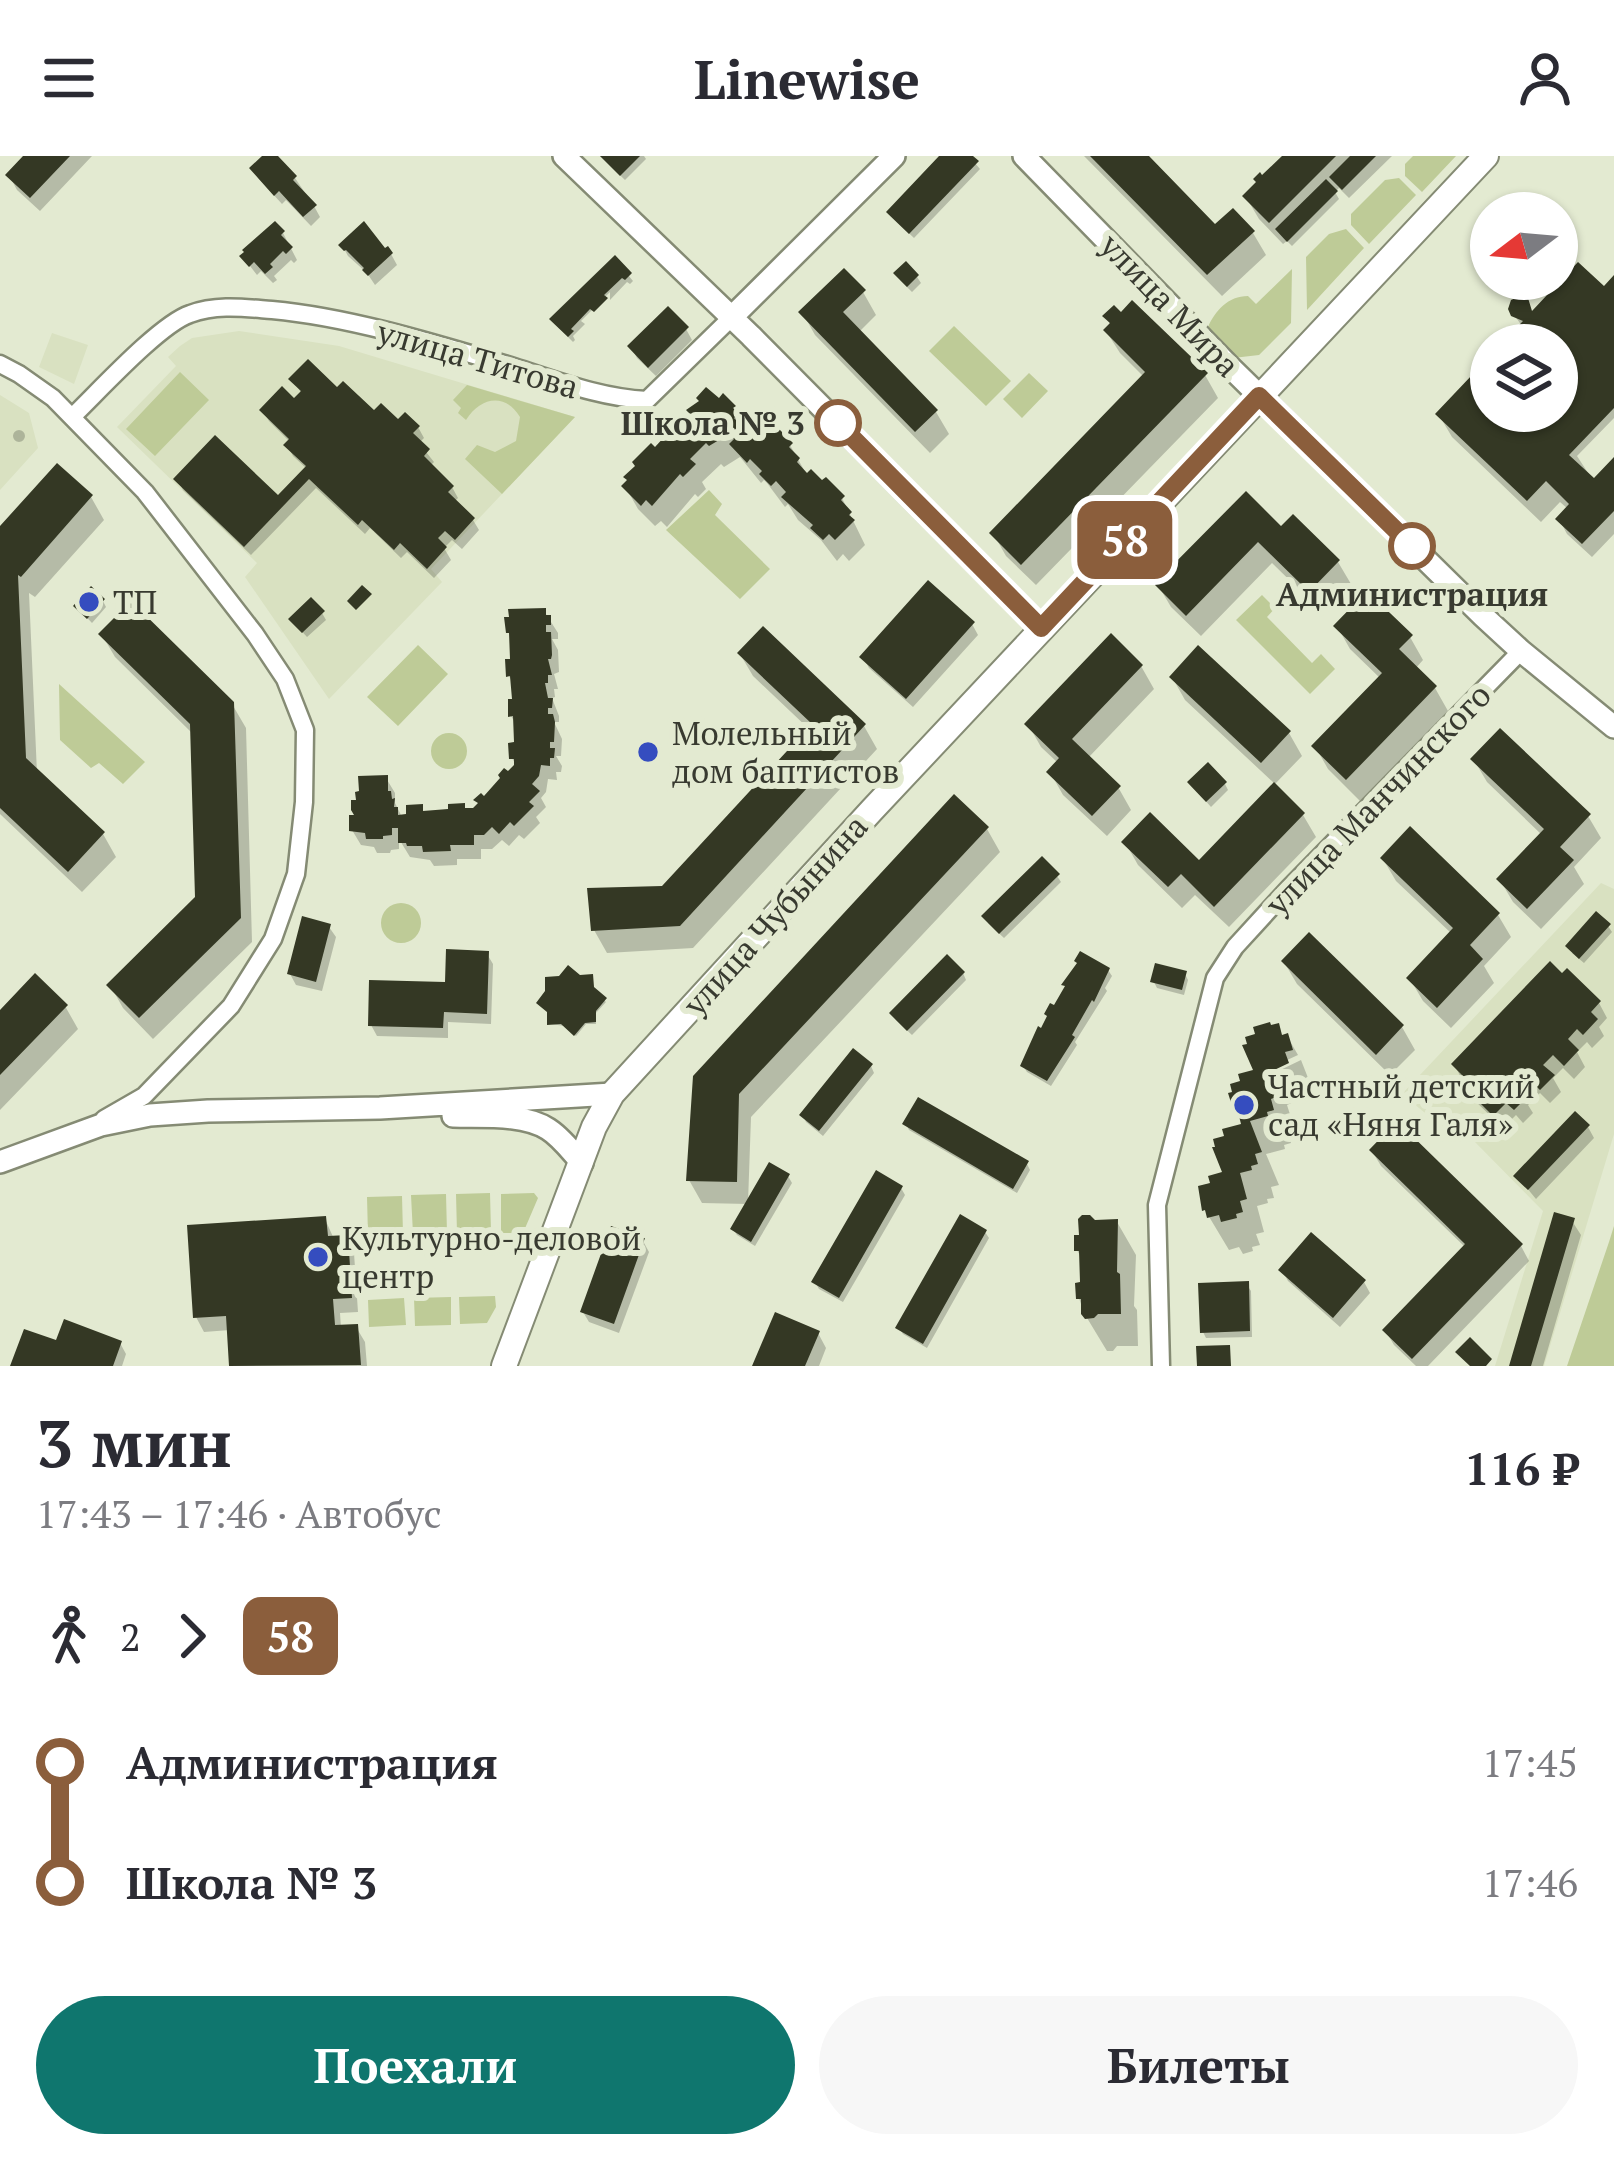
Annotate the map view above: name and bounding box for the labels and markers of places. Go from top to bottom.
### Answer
place label: Школа № 3 [621,401,805,444]
marker: Школа № 3 [816,401,860,445]
marker: Администрация [1390,524,1434,568]
place label: Администрация [1276,572,1548,615]
place label: ТП [113,580,157,623]
marker: ТП [76,589,102,615]
place label: Молельный дом баптистов [672,711,900,792]
marker: Молельный дом баптистов [635,739,661,765]
place label: Частный детский сад «Няня Галя» [1268,1064,1535,1145]
marker: Частный детский сад «Няня Галя» [1231,1092,1257,1118]
place label: Культурно-деловой центр [342,1216,641,1297]
marker: Культурно-деловой центр [305,1244,331,1270]

